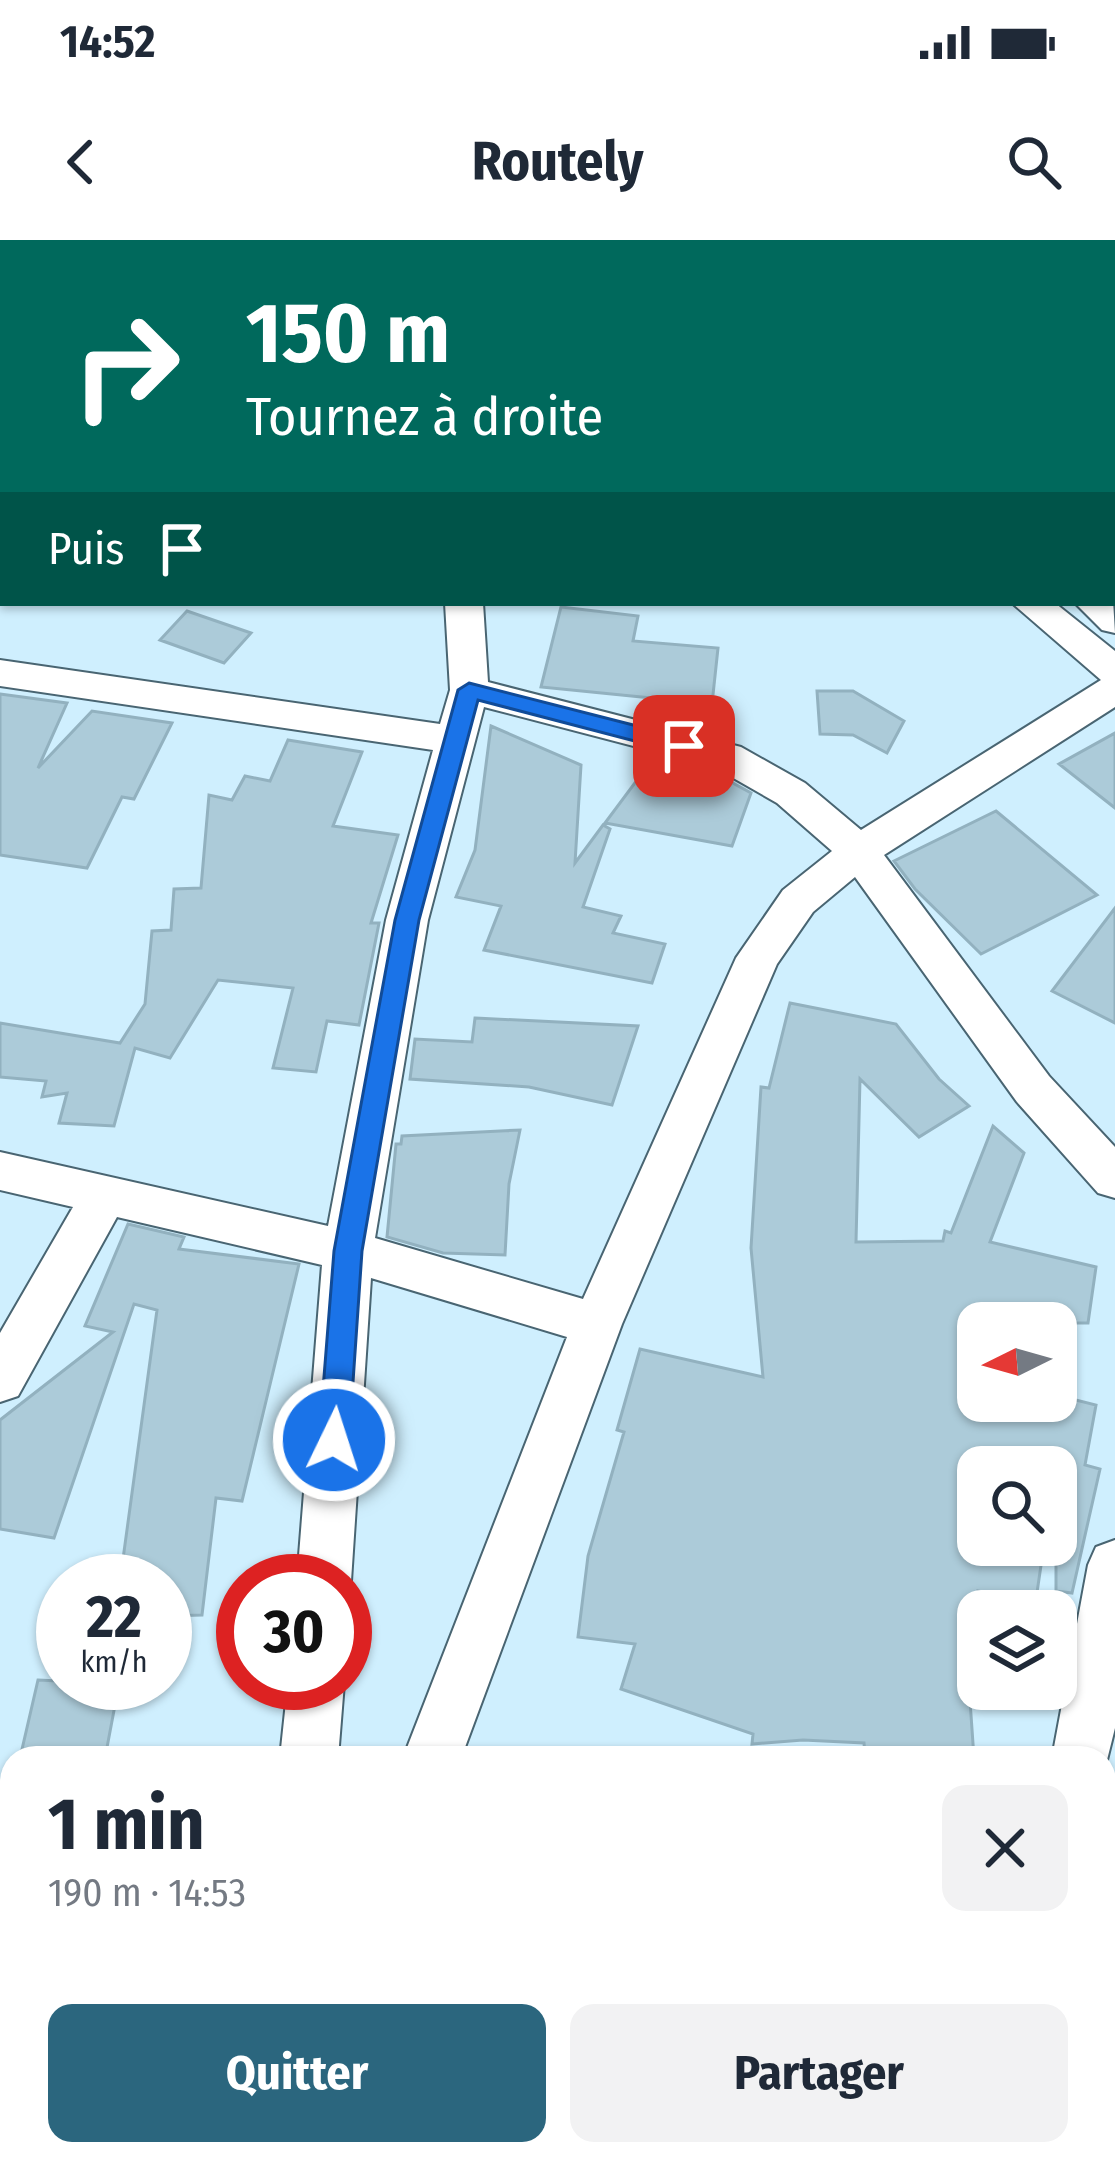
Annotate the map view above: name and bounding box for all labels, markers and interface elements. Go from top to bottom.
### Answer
text: 14:52 [60,15,155,69]
icon: back [48,129,114,195]
icon: search [1001,129,1067,195]
text: Routely [472,130,643,194]
text: 150 m [246,283,450,384]
icon: right [48,288,204,444]
text: Tournez à droite [246,385,603,449]
icon: arrive [149,516,215,582]
text: Puis [48,522,125,576]
pin [633,695,735,797]
icon: arrive [651,713,717,779]
north arrow [957,1302,1077,1422]
map controls [957,1302,1077,1710]
position arrow [271,1377,397,1503]
button: search [957,1446,1077,1566]
speed limit sign: 30 [216,1554,372,1710]
text: 22 [86,1581,142,1653]
button: layers [957,1590,1077,1710]
text: km/h [81,1644,147,1680]
text: 1 min [48,1782,205,1868]
button: close [942,1785,1068,1911]
text: 190 m · 14:53 [48,1870,246,1916]
button: Quitter [48,2004,546,2142]
button: Partager [570,2004,1068,2142]

